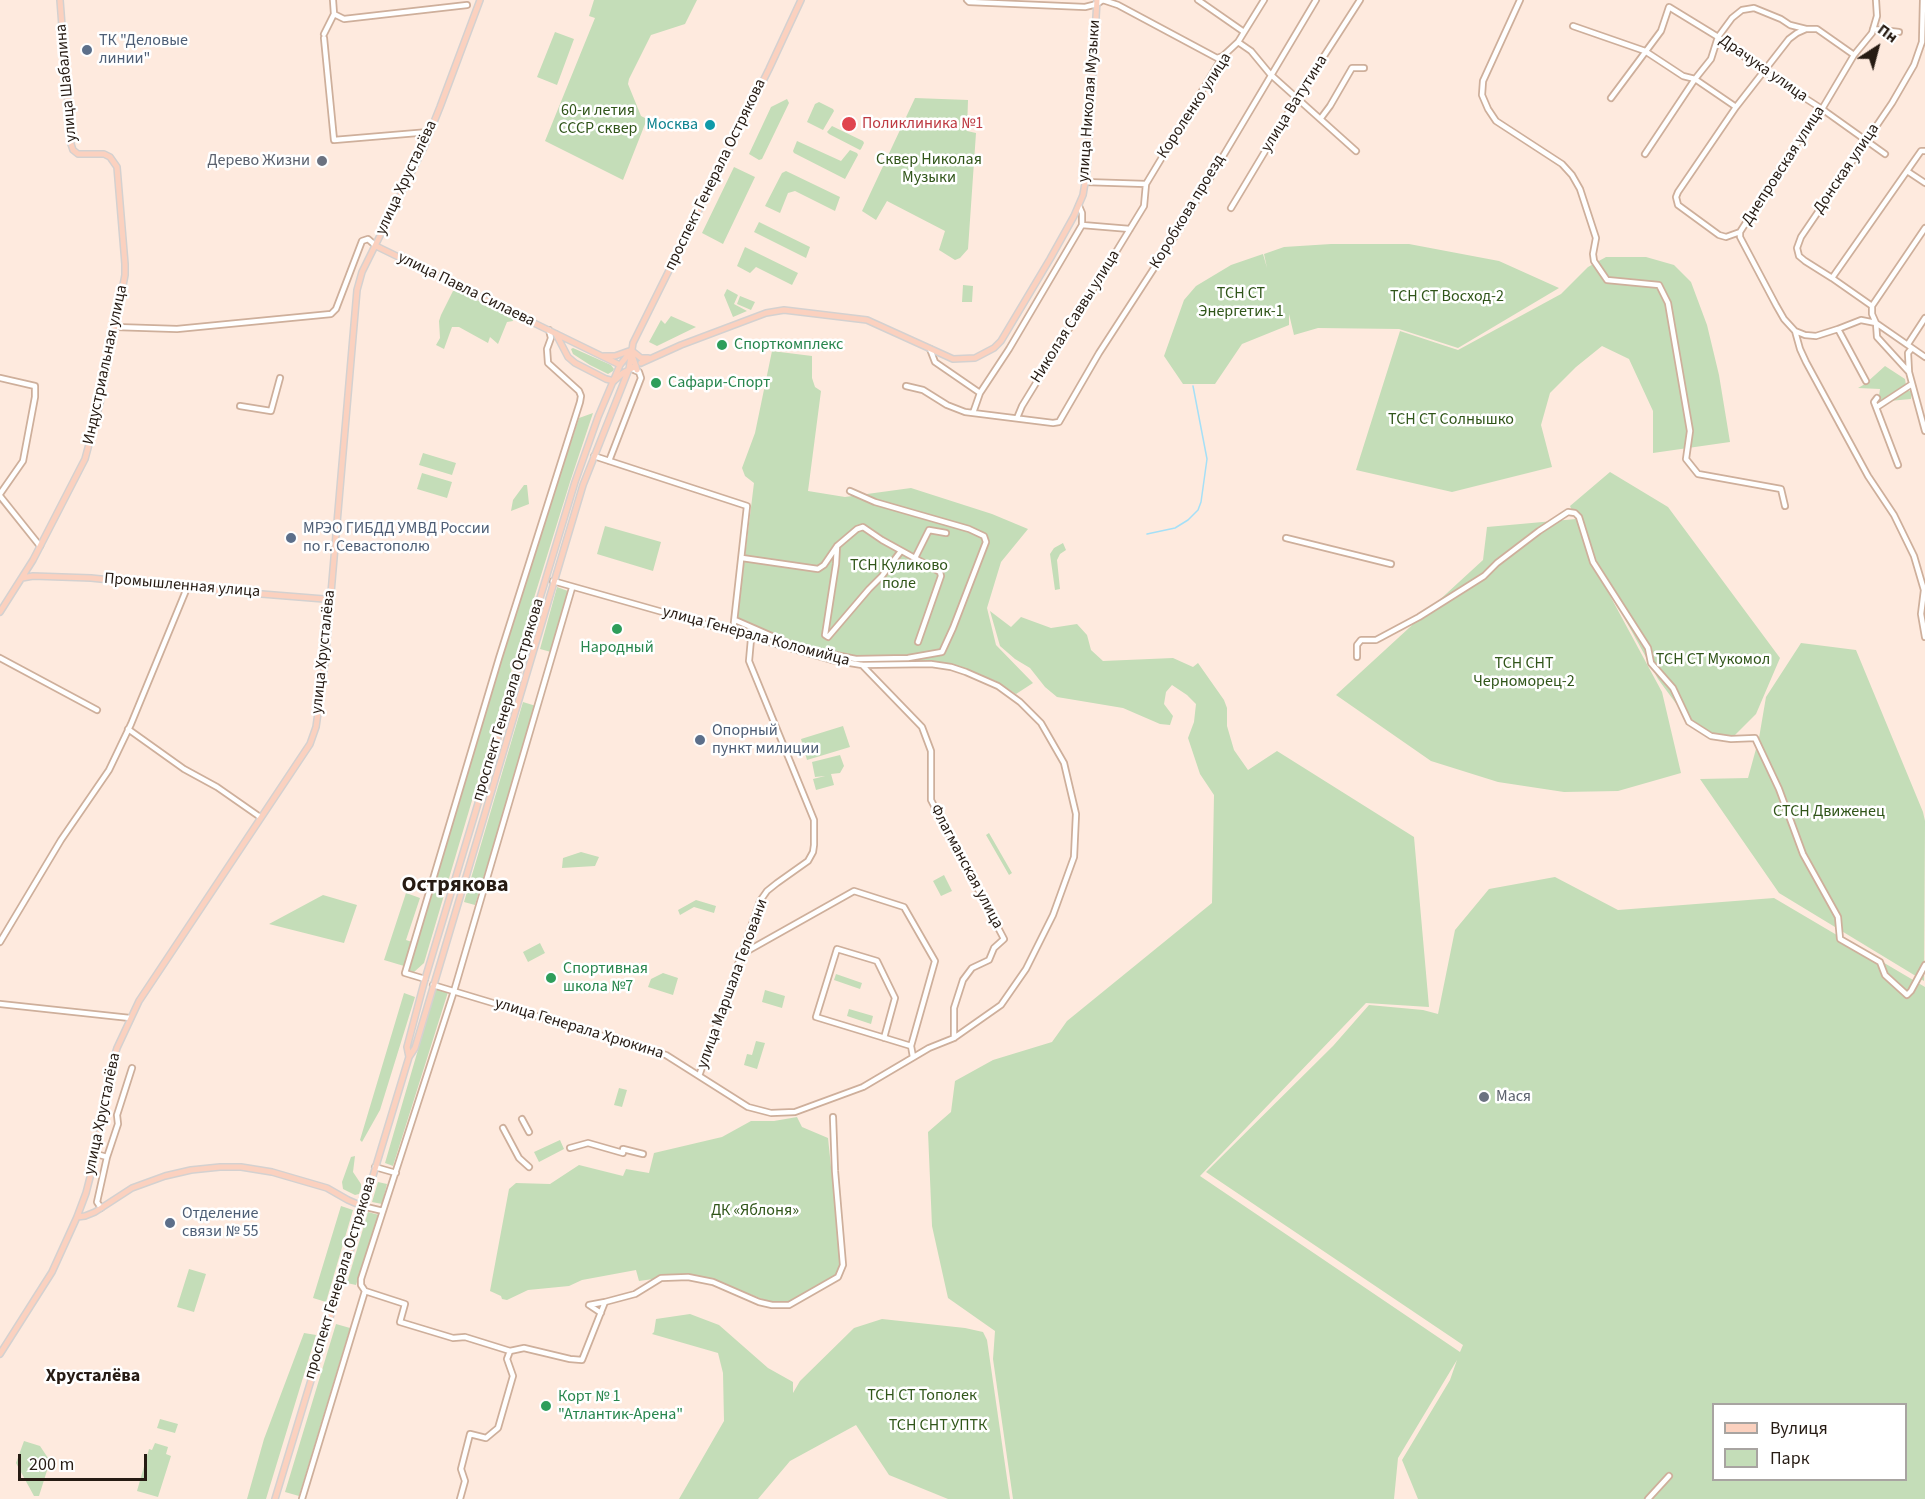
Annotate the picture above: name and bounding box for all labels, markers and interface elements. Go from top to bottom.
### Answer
north arrow [1847,18,1907,78]
street label: улица Николая Музыки [1075,19,1105,183]
text: Пн [1873,19,1902,48]
street label: улица Шабалина [52,23,82,143]
place label: ТК "Деловые линии" [99,31,188,69]
street label: Драчука улица [1715,31,1811,107]
marker: ТК "Деловые линии" [80,43,94,57]
street label: Короленко улица [1154,50,1236,162]
street label: улица Ватутина [1258,52,1332,156]
street label: проспект Генерала Острякова [661,76,771,274]
park label: 60-и летия СССР сквер [559,101,637,139]
street label: Днепровская улица [1738,103,1830,229]
place label: Поликлиника №1 [862,114,983,134]
place label: Москва [646,115,698,135]
marker: Поликлиника №1 [840,115,858,133]
street label: улица Хрусталёва [372,118,442,238]
marker: Москва [703,118,717,132]
street label: Донская улица [1810,120,1884,218]
park label: Сквер Николая Музыки [876,150,982,188]
place label: Дерево Жизни [207,151,310,171]
street label: Коробкова проезд [1146,151,1230,273]
marker: Дерево Жизни [315,154,329,168]
street label: Николая Саввы улица [1027,247,1125,387]
street label: улица Павла Силаева [394,248,538,332]
street label: Индустриальная улица [80,283,132,447]
park label: ТСН СТ Энергетик-1 [1198,284,1284,322]
park label: ТСН СТ Восход-2 [1390,287,1504,307]
place label: Спорткомплекс [734,335,843,355]
marker: Спорткомплекс [715,338,729,352]
place label: Сафари-Спорт [668,373,770,393]
marker: Сафари-Спорт [649,376,663,390]
park label: ТСН СТ Солнышко [1388,410,1514,430]
place label: МРЭО ГИБДД УМВД России по г. Севастополю [303,519,490,557]
marker: МРЭО ГИБДД УМВД России по г. Севастополю [284,531,298,545]
park label: ТСН Куликово поле [850,556,948,594]
street label: Промышленная улица [103,570,261,602]
street label: улица Хрусталёва [308,589,340,715]
street label: проспект Генерала Острякова [469,596,549,804]
street label: улица Генерала Коломийца [660,603,852,671]
marker: Народный [610,622,624,636]
place label: Народный [580,638,654,658]
park label: ТСН СТ Мукомол [1656,650,1770,670]
park label: ТСН СНТ Черноморец-2 [1473,654,1575,692]
place label: Опорный пункт милиции [712,721,819,759]
marker: Опорный пункт милиции [693,733,707,747]
street label: Флагманская улица [925,801,1007,933]
park label: СТСН Движенец [1773,802,1885,822]
district label: Острякова [401,873,509,899]
street label: улица Маршала Геловани [693,897,773,1071]
place label: Спортивная школа №7 [563,959,648,997]
marker: Спортивная школа №7 [544,971,558,985]
street label: улица Генерала Хрюкина [492,994,666,1064]
street label: улица Хрусталёва [81,1051,125,1177]
place label: Мася [1496,1087,1531,1107]
marker: Мася [1477,1090,1491,1104]
street label: проспект Генерала Острякова [301,1174,381,1382]
park label: ДК «Яблоня» [711,1201,799,1221]
place label: Отделение связи № 55 [182,1204,259,1242]
marker: Отделение связи № 55 [163,1216,177,1230]
district label: Хрусталёва [46,1366,140,1388]
park label: ТСН СТ Тополек [867,1386,977,1406]
place label: Корт № 1 "Атлантик-Арена" [558,1387,683,1425]
marker: Корт № 1 "Атлантик-Арена" [539,1399,553,1413]
legend [1712,1403,1907,1481]
park label: ТСН СНТ УПТК [889,1416,987,1436]
text: Вулиця [1770,1416,1828,1441]
scale bar [21,1442,150,1480]
text: Парк [1770,1446,1810,1471]
text: 200 m [29,1452,74,1477]

